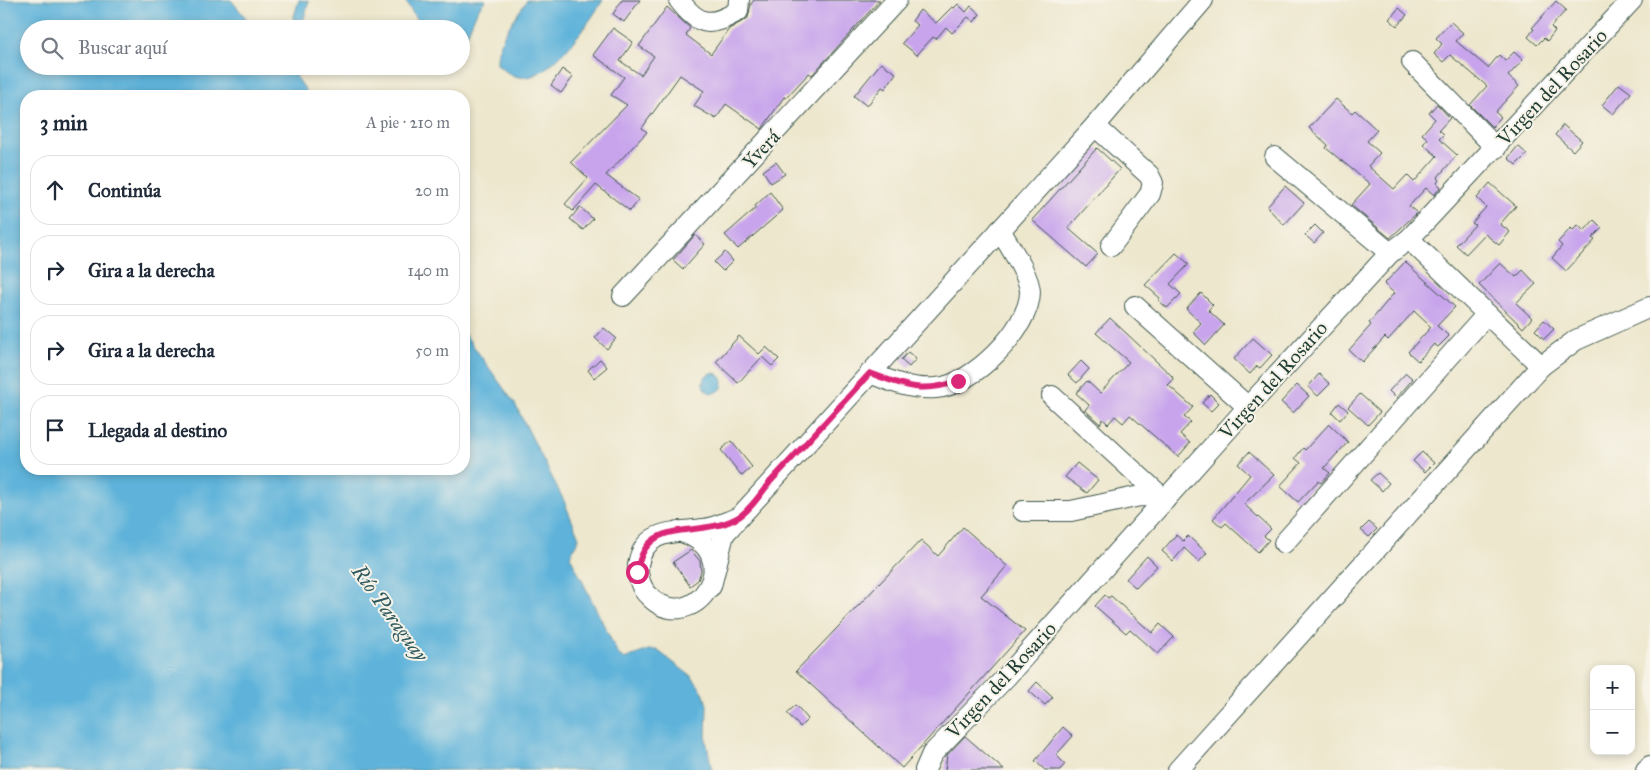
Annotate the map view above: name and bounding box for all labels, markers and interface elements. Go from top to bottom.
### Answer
search box [20,20,470,75]
street label: Virgen del Rosario [1491,24,1613,152]
icon: search [38,34,66,62]
text: Buscar aquí [78,36,167,59]
text: 3 min [40,110,88,136]
text: A pie · 210 m [366,113,450,132]
street label: Yverá [737,124,785,173]
icon: ahead [41,176,69,204]
text: Continúa [88,179,161,202]
text: 20 m [415,181,449,200]
icon: right [41,256,69,284]
text: Gira a la derecha [88,259,215,282]
text: 140 m [408,261,449,280]
street label: Virgen del Rosario [1213,316,1333,445]
icon: right [41,336,69,364]
text: Gira a la derecha [88,339,215,362]
text: 50 m [415,341,449,360]
route end [947,370,970,393]
icon: arrive [41,416,69,444]
text: Llegada al destino [88,419,227,442]
water label: Río Paraguay [346,559,435,667]
route start [626,561,649,584]
street label: Virgen del Rosario [940,617,1062,745]
map controls [1590,665,1635,755]
button: + [1590,665,1635,710]
button: − [1590,710,1635,755]

